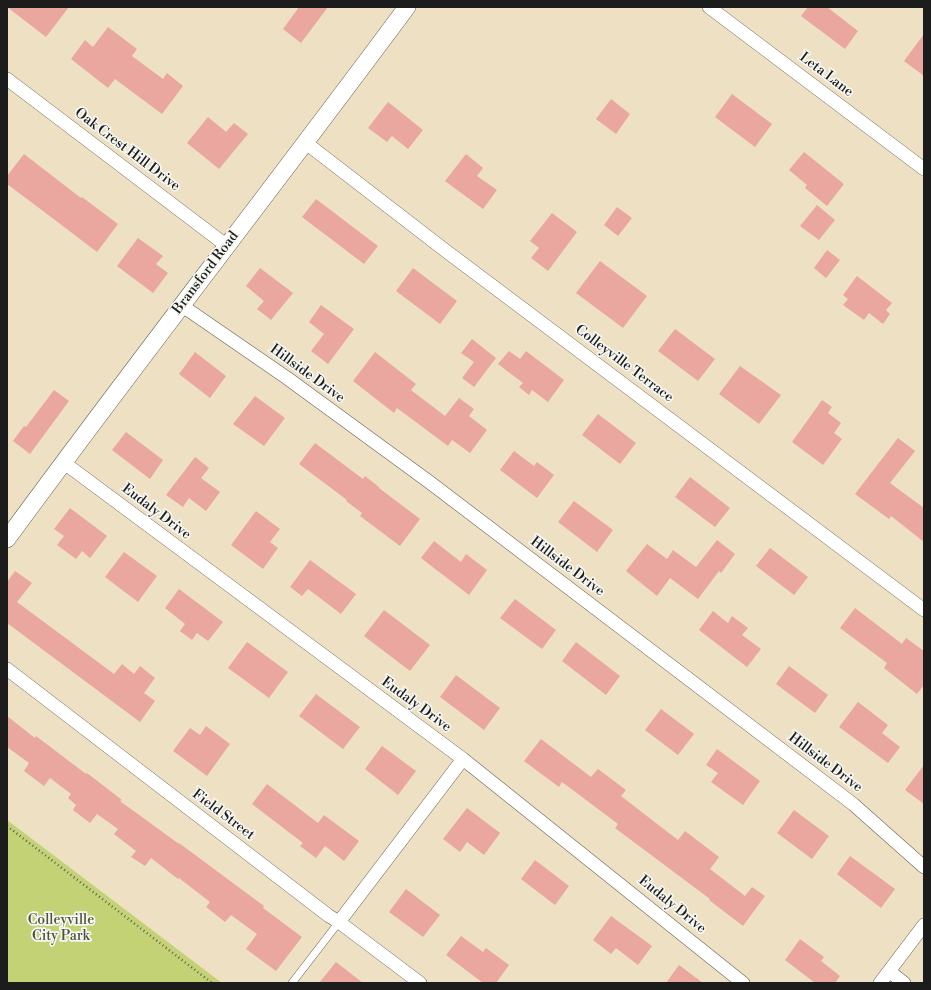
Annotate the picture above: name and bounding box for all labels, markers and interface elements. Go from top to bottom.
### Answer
street label: Leta Lane [796,49,856,101]
street label: Oak Crest Hill Drive [71,105,183,195]
street label: Bransford Road [169,228,243,318]
street label: Colleyville Terrace [572,322,676,406]
street label: Hillside Drive [266,341,348,407]
street label: Eudaly Drive [118,481,194,543]
street label: Hillside Drive [527,534,607,600]
street label: Eudaly Drive [378,674,454,736]
street label: Hillside Drive [785,730,865,796]
street label: Field Street [188,786,258,844]
street label: Eudaly Drive [635,873,709,937]
park label: Colleyville City Park [28,913,94,946]

